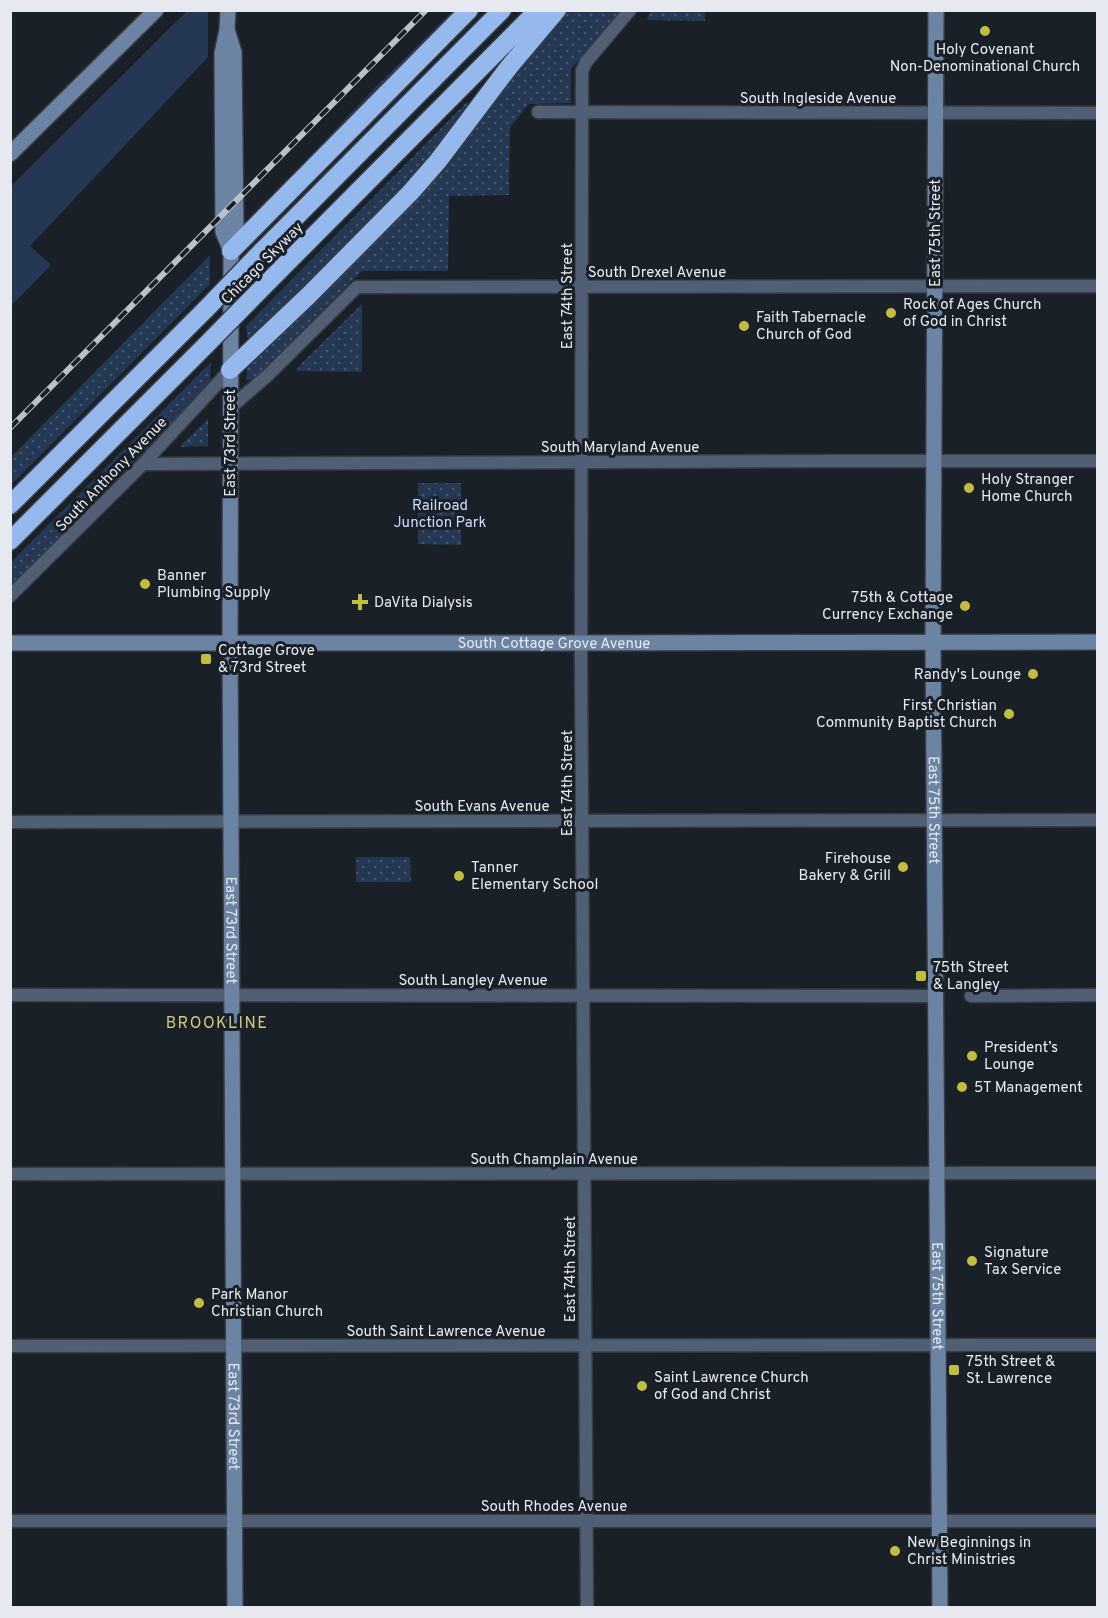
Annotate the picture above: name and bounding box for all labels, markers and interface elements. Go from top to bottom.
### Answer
marker: Holy Covenant Non-Denominational Church [978,24,992,38]
place label: Holy Covenant Non-Denominational Church [890,41,1080,77]
street label: South Ingleside Avenue [740,90,896,109]
street label: East 75th Street [927,179,946,287]
street label: Chicago Skyway [218,219,308,309]
street label: East 74th Street [559,243,578,349]
street label: South Drexel Avenue [588,264,726,283]
place label: Rock of Ages Church of God in Christ [903,296,1041,332]
marker: Rock of Ages Church of God in Christ [884,306,898,320]
place label: Faith Tabernacle Church of God [756,309,866,345]
marker: Faith Tabernacle Church of God [737,319,751,333]
street label: East 73rd Street [222,389,241,497]
street label: South Anthony Avenue [52,414,172,536]
street label: South Maryland Avenue [541,439,699,458]
place label: Holy Stranger Home Church [981,471,1074,507]
marker: Holy Stranger Home Church [962,481,976,495]
park label: Railroad Junction Park [393,497,487,533]
place label: Banner Plumbing Supply [157,567,271,603]
marker: Banner Plumbing Supply [138,577,152,591]
place label: 75th & Cottage Currency Exchange [822,589,953,625]
marker: DaVita Dialysis [351,593,369,611]
place label: DaVita Dialysis [374,594,473,613]
marker: 75th & Cottage Currency Exchange [958,599,972,613]
street label: South Cottage Grove Avenue [458,635,650,654]
place label: Cottage Grove & 73rd Street [218,642,315,678]
marker: Cottage Grove & 73rd Street [199,652,213,666]
place label: Randy's Lounge [914,666,1021,685]
marker: Randy's Lounge [1026,667,1040,681]
place label: First Christian Community Baptist Church [816,697,997,733]
marker: First Christian Community Baptist Church [1002,707,1016,721]
street label: East 74th Street [559,730,578,836]
street label: East 75th Street [923,756,943,864]
street label: South Evans Avenue [414,798,550,817]
place label: Firehouse Bakery & Grill [799,850,891,886]
place label: Tanner Elementary School [471,859,598,895]
marker: Firehouse Bakery & Grill [896,860,910,874]
marker: Tanner Elementary School [452,869,466,883]
street label: East 73rd Street [220,876,240,984]
place label: 75th Street & Langley [933,959,1009,995]
marker: 75th Street & Langley [914,969,928,983]
street label: South Langley Avenue [398,972,548,991]
district label: BROOKLINE [166,1014,268,1034]
place label: President’s Lounge [984,1039,1058,1075]
marker: President’s Lounge [965,1049,979,1063]
place label: 5T Management [974,1079,1083,1098]
marker: 5T Management [955,1080,969,1094]
street label: South Champlain Avenue [470,1151,638,1170]
street label: East 74th Street [562,1216,581,1322]
street label: East 75th Street [926,1242,946,1350]
place label: Signature Tax Service [984,1244,1061,1280]
marker: Signature Tax Service [965,1254,979,1268]
place label: Park Manor Christian Church [211,1286,323,1322]
marker: Park Manor Christian Church [192,1296,206,1310]
street label: South Saint Lawrence Avenue [347,1323,545,1342]
place label: 75th Street & St. Lawrence [966,1353,1055,1389]
street label: East 73rd Street [223,1362,242,1470]
marker: 75th Street & St. Lawrence [947,1363,961,1377]
place label: Saint Lawrence Church of God and Christ [654,1369,809,1405]
marker: Saint Lawrence Church of God and Christ [635,1379,649,1393]
street label: South Rhodes Avenue [481,1498,627,1517]
place label: New Beginnings in Christ Ministries [907,1534,1031,1570]
marker: New Beginnings in Christ Ministries [888,1544,902,1558]

